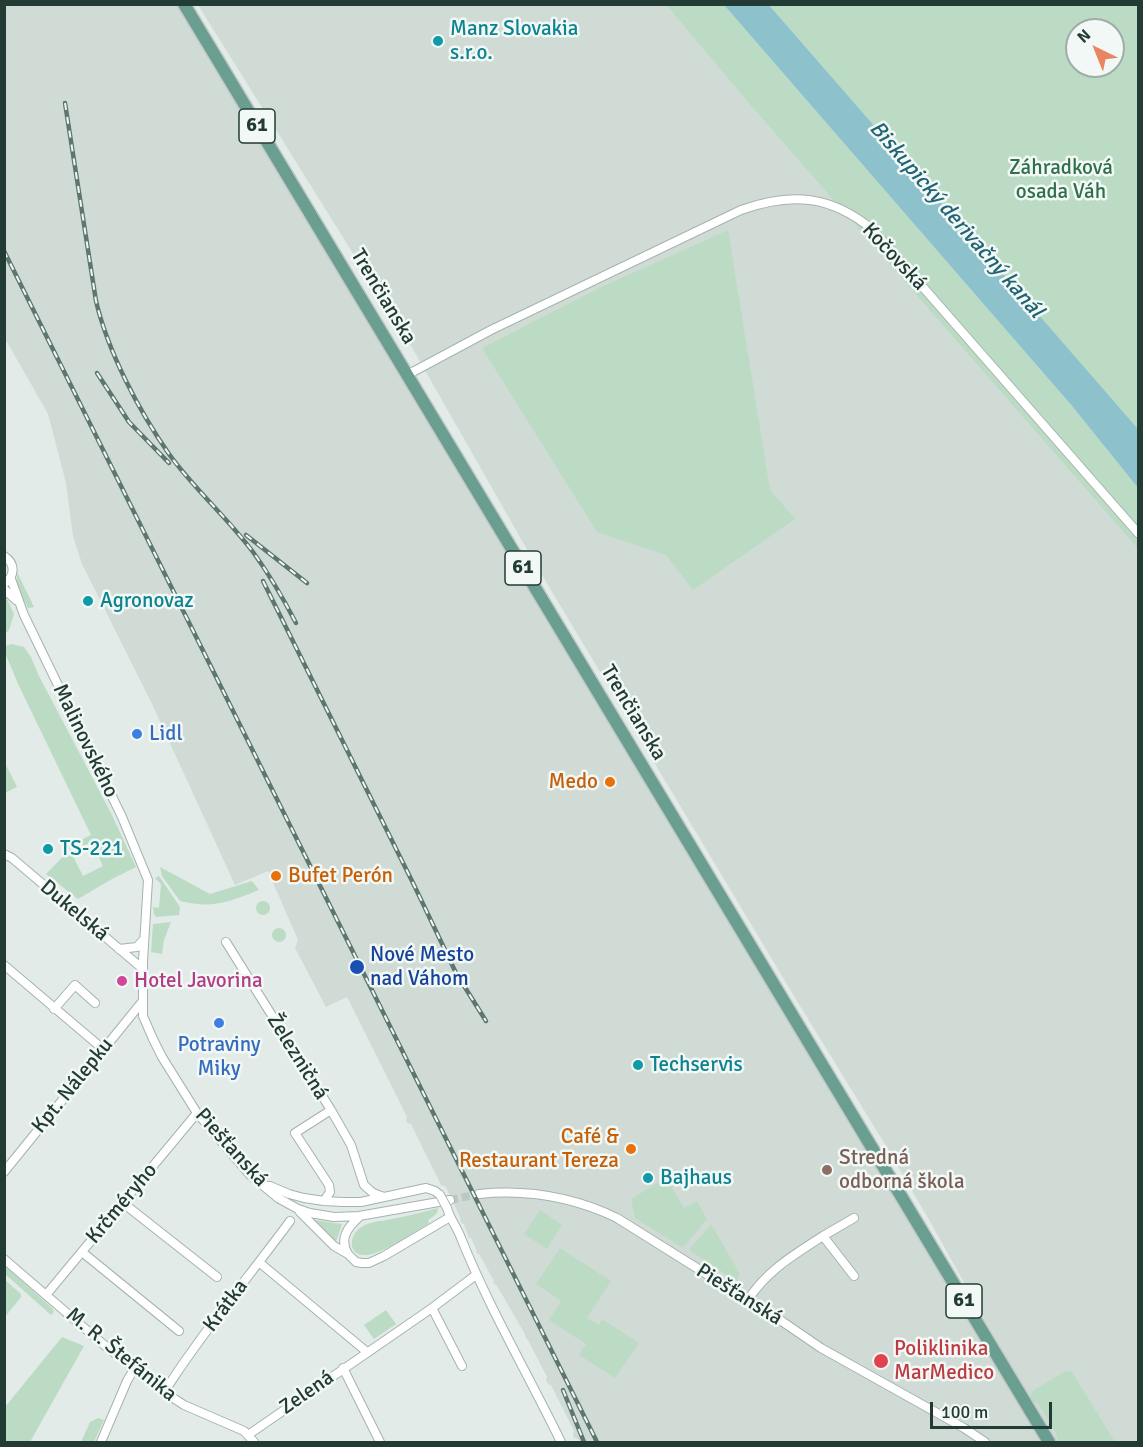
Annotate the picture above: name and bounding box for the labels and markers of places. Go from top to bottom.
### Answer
place label: Manz Slovakia s.r.o. [450,16,578,66]
marker: Manz Slovakia s.r.o. [431,34,445,48]
place label: Agronovaz [100,588,194,614]
marker: Agronovaz [81,594,95,608]
place label: Lidl [149,721,183,747]
marker: Lidl [130,727,144,741]
place label: Medo [548,769,598,795]
marker: Medo [603,775,617,789]
place label: TS-221 [60,836,123,862]
marker: TS-221 [41,842,55,856]
place label: Bufet Perón [288,863,393,889]
marker: Bufet Perón [269,869,283,883]
place label: Nové Mesto nad Váhom [370,942,474,992]
marker: Nové Mesto nad Váhom [348,958,366,976]
place label: Hotel Javorina [134,968,263,994]
marker: Hotel Javorina [115,974,129,988]
marker: Potraviny Miky [212,1016,226,1030]
place label: Potraviny Miky [177,1032,261,1082]
place label: Techservis [650,1052,743,1078]
marker: Techservis [631,1058,645,1072]
place label: Café & Restaurant Tereza [459,1124,619,1174]
marker: Café & Restaurant Tereza [624,1142,638,1156]
place label: Stredná odborná škola [839,1145,965,1195]
marker: Stredná odborná škola [820,1163,834,1177]
place label: Bajhaus [660,1165,732,1191]
marker: Bajhaus [641,1171,655,1185]
place label: Poliklinika MarMedico [894,1336,994,1386]
marker: Poliklinika MarMedico [872,1352,890,1370]

